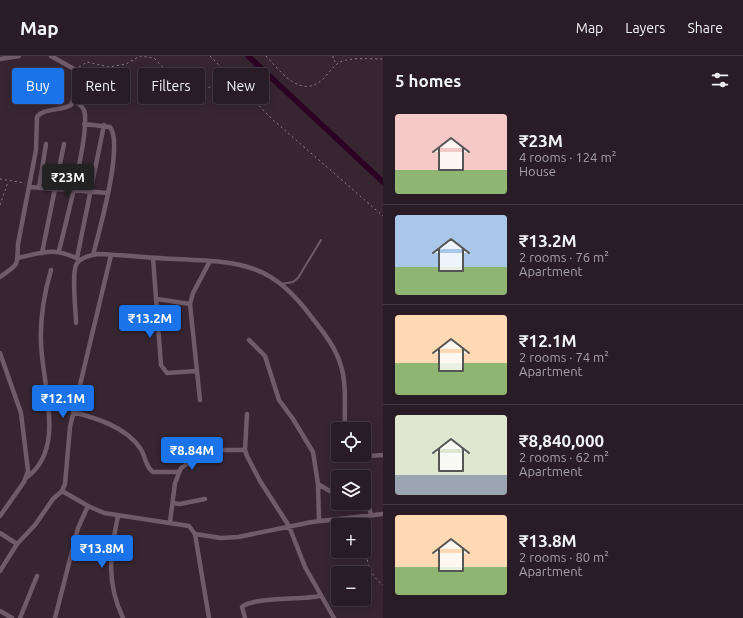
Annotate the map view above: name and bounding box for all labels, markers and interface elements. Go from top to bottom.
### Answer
text: Map [20,17,59,39]
text: Map [576,20,603,36]
text: Layers [625,20,665,36]
text: Share [687,20,723,36]
chip: Buy [12,68,64,104]
chip: Rent [72,68,130,104]
chip: Filters [138,68,205,104]
chip: New [213,68,269,104]
icon: filters [709,69,731,91]
text: 5 homes [395,71,461,90]
icon: home [427,130,475,178]
text: ₹23M [519,131,563,150]
text: 4 rooms · 124 m² [519,150,616,164]
pin: ₹23M [44,164,92,198]
text: House [519,164,556,178]
text: ₹23M [51,170,85,184]
icon: home [427,231,475,279]
text: ₹13.2M [519,231,577,250]
text: 2 rooms · 76 m² [519,250,609,264]
text: Apartment [519,264,583,278]
pin: ₹13.2M [117,305,183,339]
text: ₹13.2M [128,311,172,325]
icon: home [427,331,475,379]
text: ₹12.1M [519,331,577,350]
text: 2 rooms · 74 m² [519,350,609,364]
text: Apartment [519,364,583,378]
pin: ₹12.1M [30,385,96,419]
text: ₹12.1M [41,391,85,405]
map controls [331,422,371,606]
button: locate [331,422,371,462]
icon: home [427,431,475,479]
text: ₹8,840,000 [519,431,604,450]
pin: ₹8.84M [159,437,225,471]
text: ₹8.84M [170,443,214,457]
text: 2 rooms · 62 m² [519,450,609,464]
text: Apartment [519,464,583,478]
button: layers [331,470,371,510]
button: + [331,518,371,558]
icon: home [427,531,475,579]
text: ₹13.8M [519,531,577,550]
pin: ₹13.8M [69,535,135,569]
text: ₹13.8M [80,541,124,555]
text: 2 rooms · 80 m² [519,550,609,564]
text: Apartment [519,564,583,578]
button: − [331,566,371,606]

